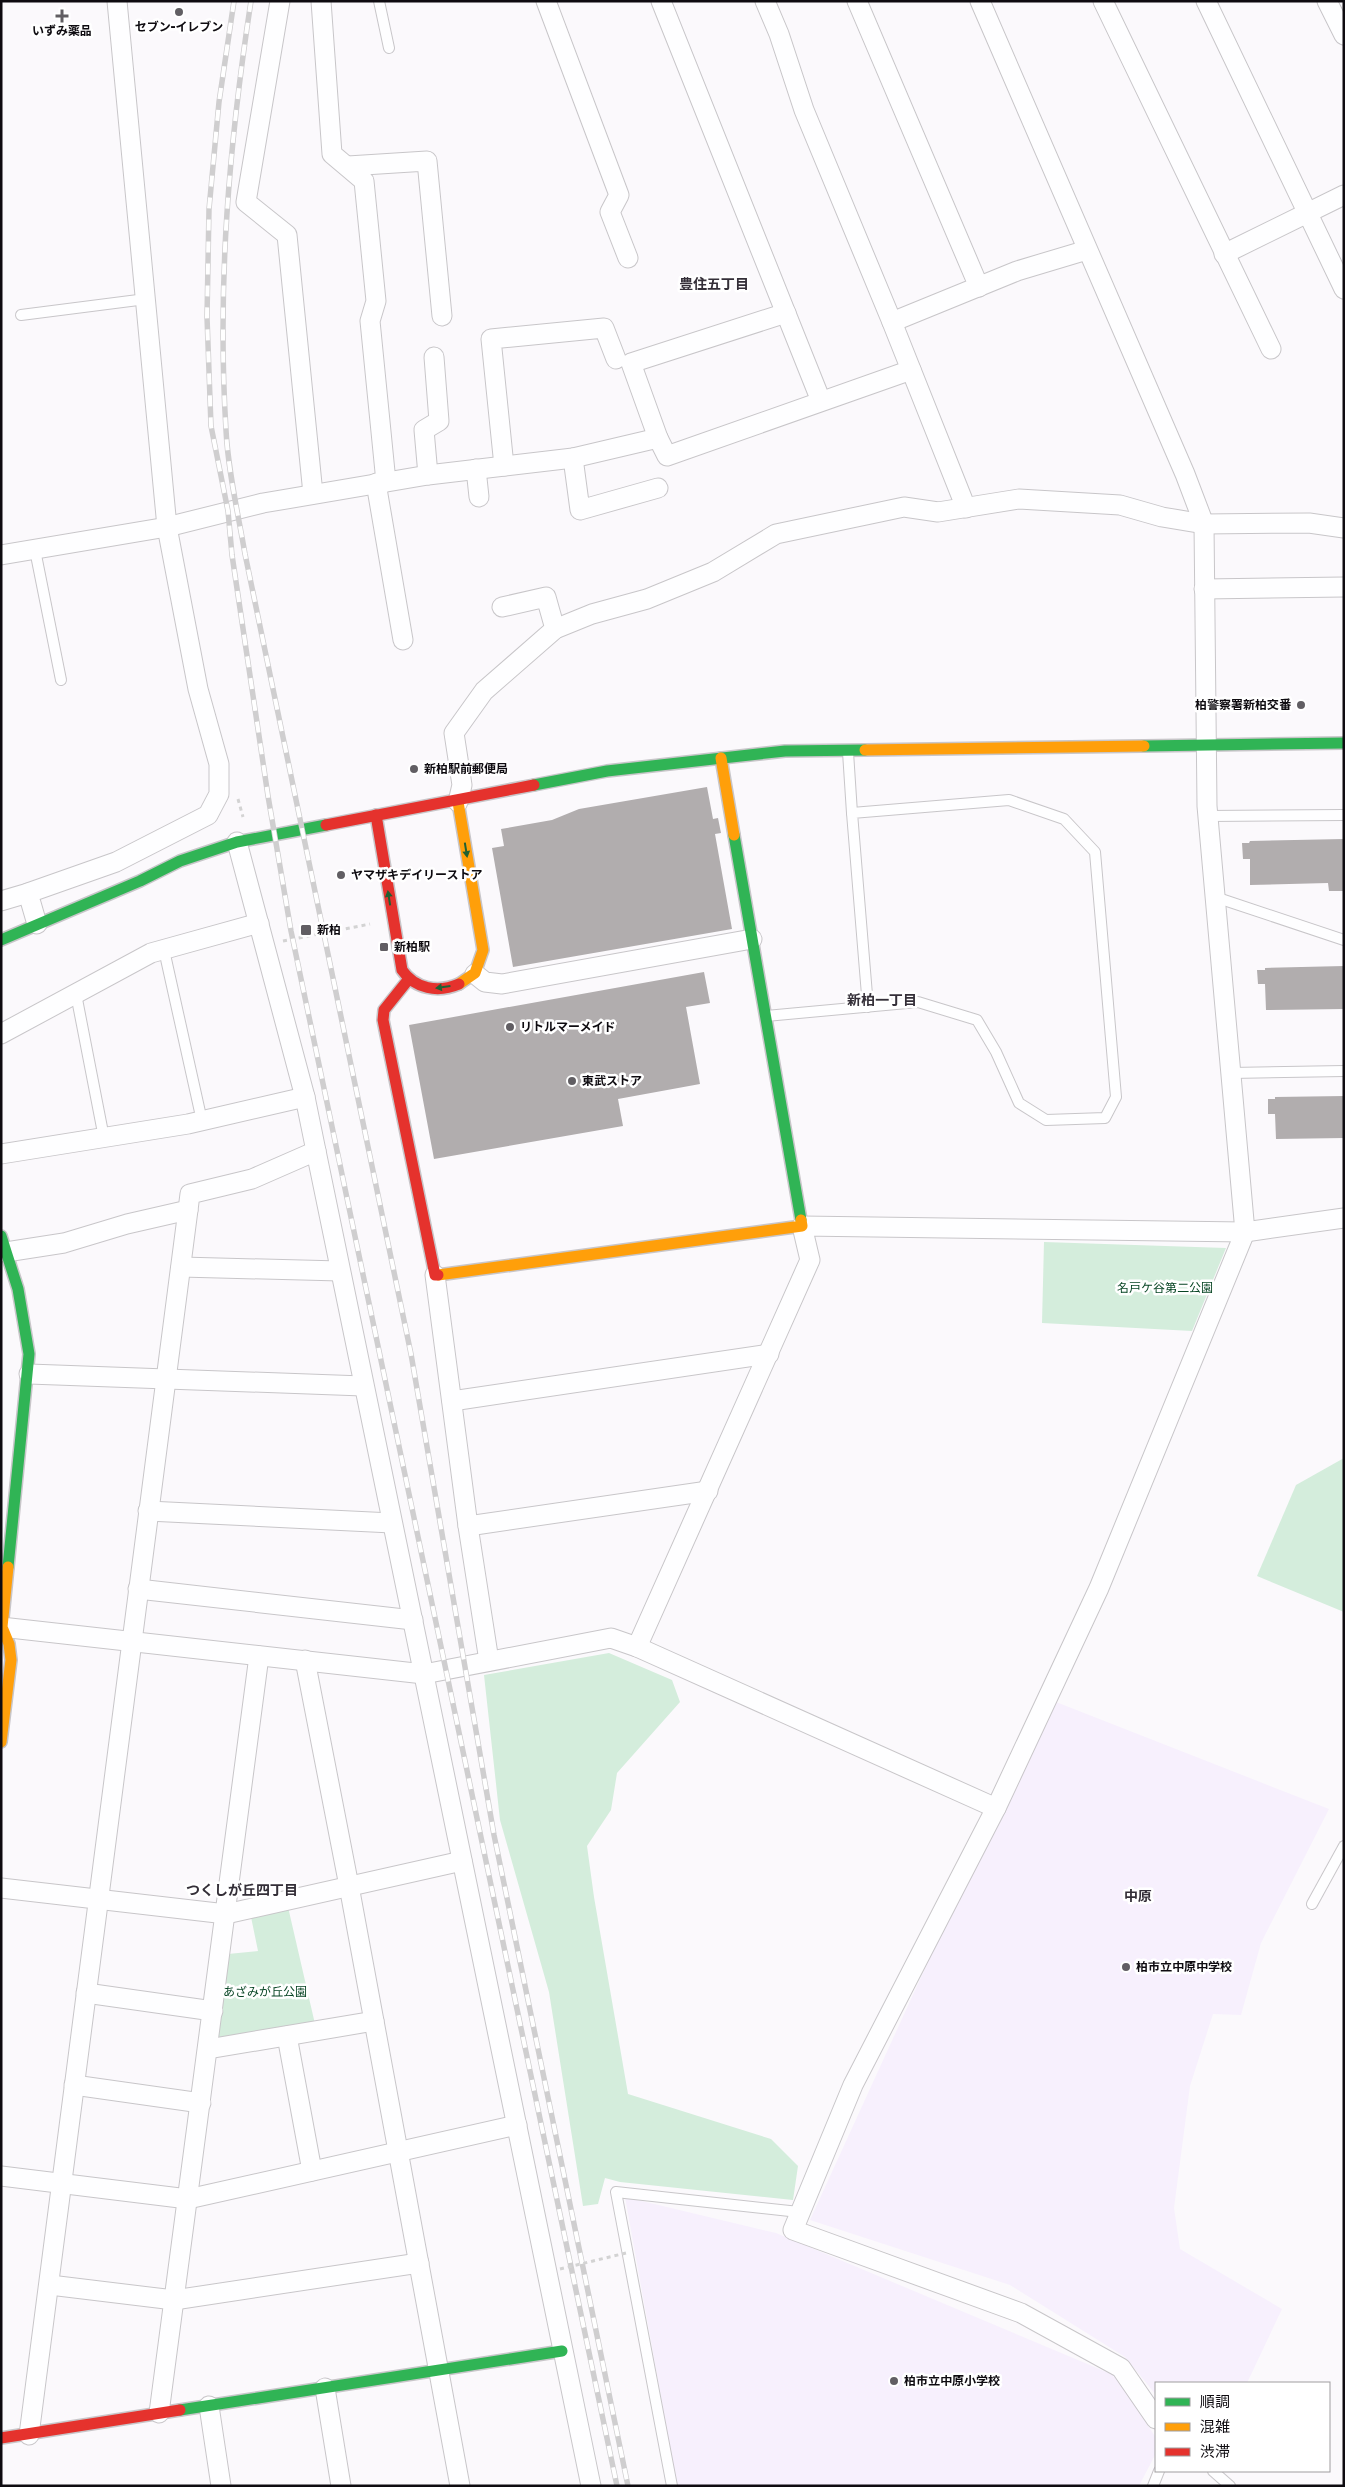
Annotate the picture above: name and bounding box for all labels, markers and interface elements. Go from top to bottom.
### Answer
marker: セブン-イレブン [173,6,185,18]
marker: いずみ薬品 [56,10,68,22]
place label: セブン-イレブン [135,19,223,34]
place label: いずみ薬品 [32,23,92,38]
district label: 豊住五丁目 [679,275,749,292]
place label: 柏警察署新柏交番 [1195,697,1292,712]
marker: 柏警察署新柏交番 [1295,699,1307,711]
place label: 新柏駅前郵便局 [424,761,508,776]
marker: 新柏駅前郵便局 [408,763,420,775]
one-way arrow [462,842,470,858]
place label: ヤマザキデイリーストア [351,867,482,882]
marker: ヤマザキデイリーストア [335,869,347,881]
one-way arrow [385,889,393,905]
place label: 新柏 [317,922,341,937]
marker: 新柏 [299,923,313,937]
place label: 新柏駅 [394,939,430,954]
marker: 新柏駅 [378,941,390,953]
one-way arrow [435,983,451,991]
district label: 新柏一丁目 [847,991,917,1008]
place label: リトルマーメイド [520,1019,616,1034]
marker: リトルマーメイド [504,1021,516,1033]
place label: 東武ストア [582,1073,642,1088]
marker: 東武ストア [566,1075,578,1087]
park label: 名戸ケ谷第二公園 [1117,1280,1213,1295]
district label: つくしが丘四丁目 [186,1881,298,1898]
district label: 中原 [1124,1887,1152,1904]
place label: 柏市立中原中学校 [1136,1959,1232,1974]
marker: 柏市立中原中学校 [1120,1961,1132,1973]
park label: あざみが丘公園 [223,1984,307,1999]
place label: 柏市立中原小学校 [904,2373,1000,2388]
marker: 柏市立中原小学校 [888,2375,900,2387]
legend [1155,2382,1330,2472]
text: 順調 [1200,2392,1230,2410]
text: 混雑 [1200,2417,1230,2435]
text: 渋滞 [1200,2442,1230,2460]

